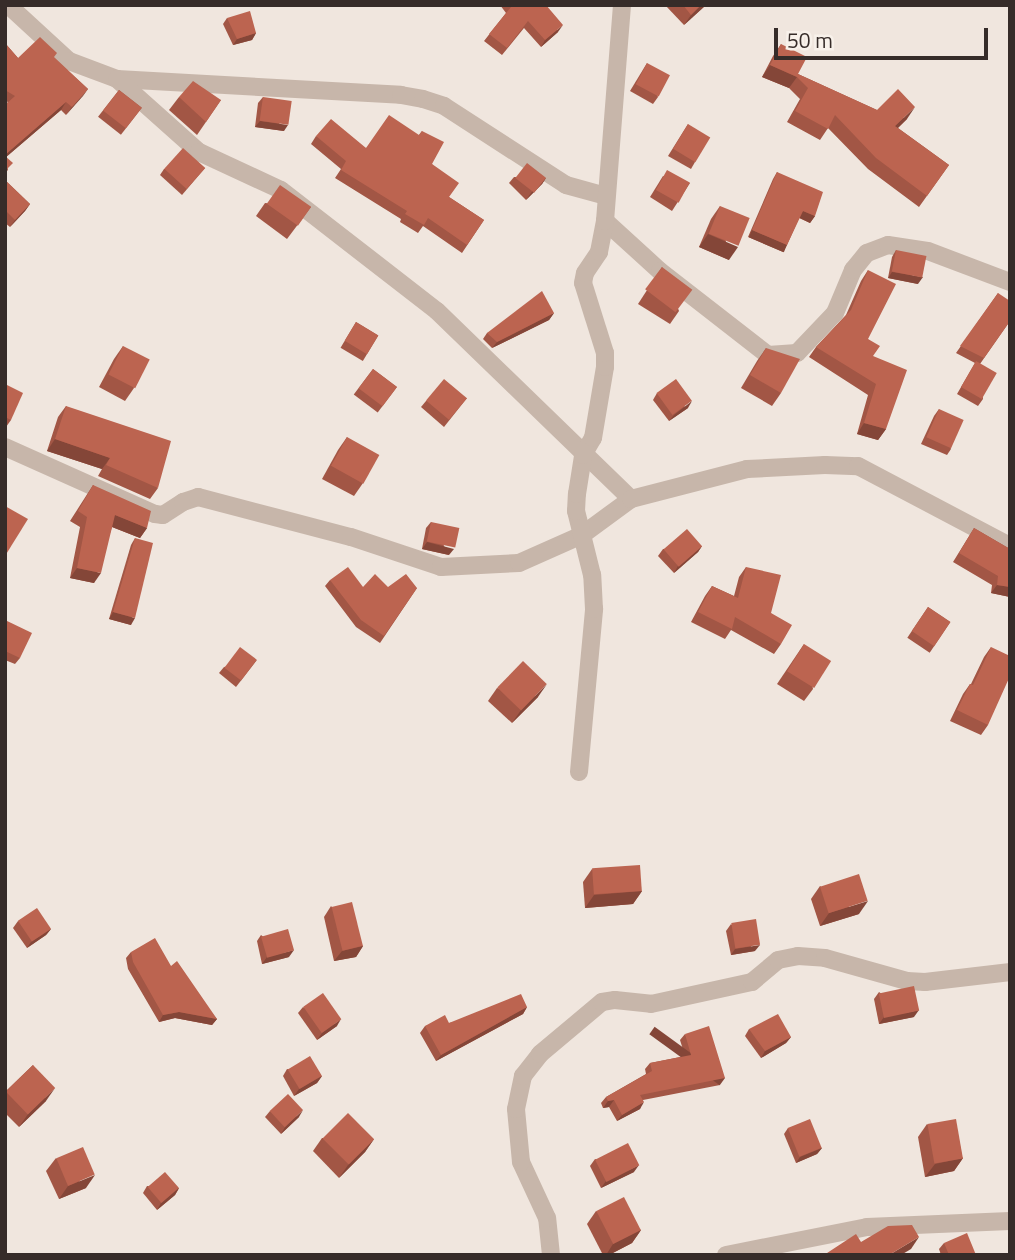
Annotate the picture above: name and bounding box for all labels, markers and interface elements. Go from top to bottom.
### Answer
scale bar [777,14,990,58]
text: 50 m [787,24,833,56]

